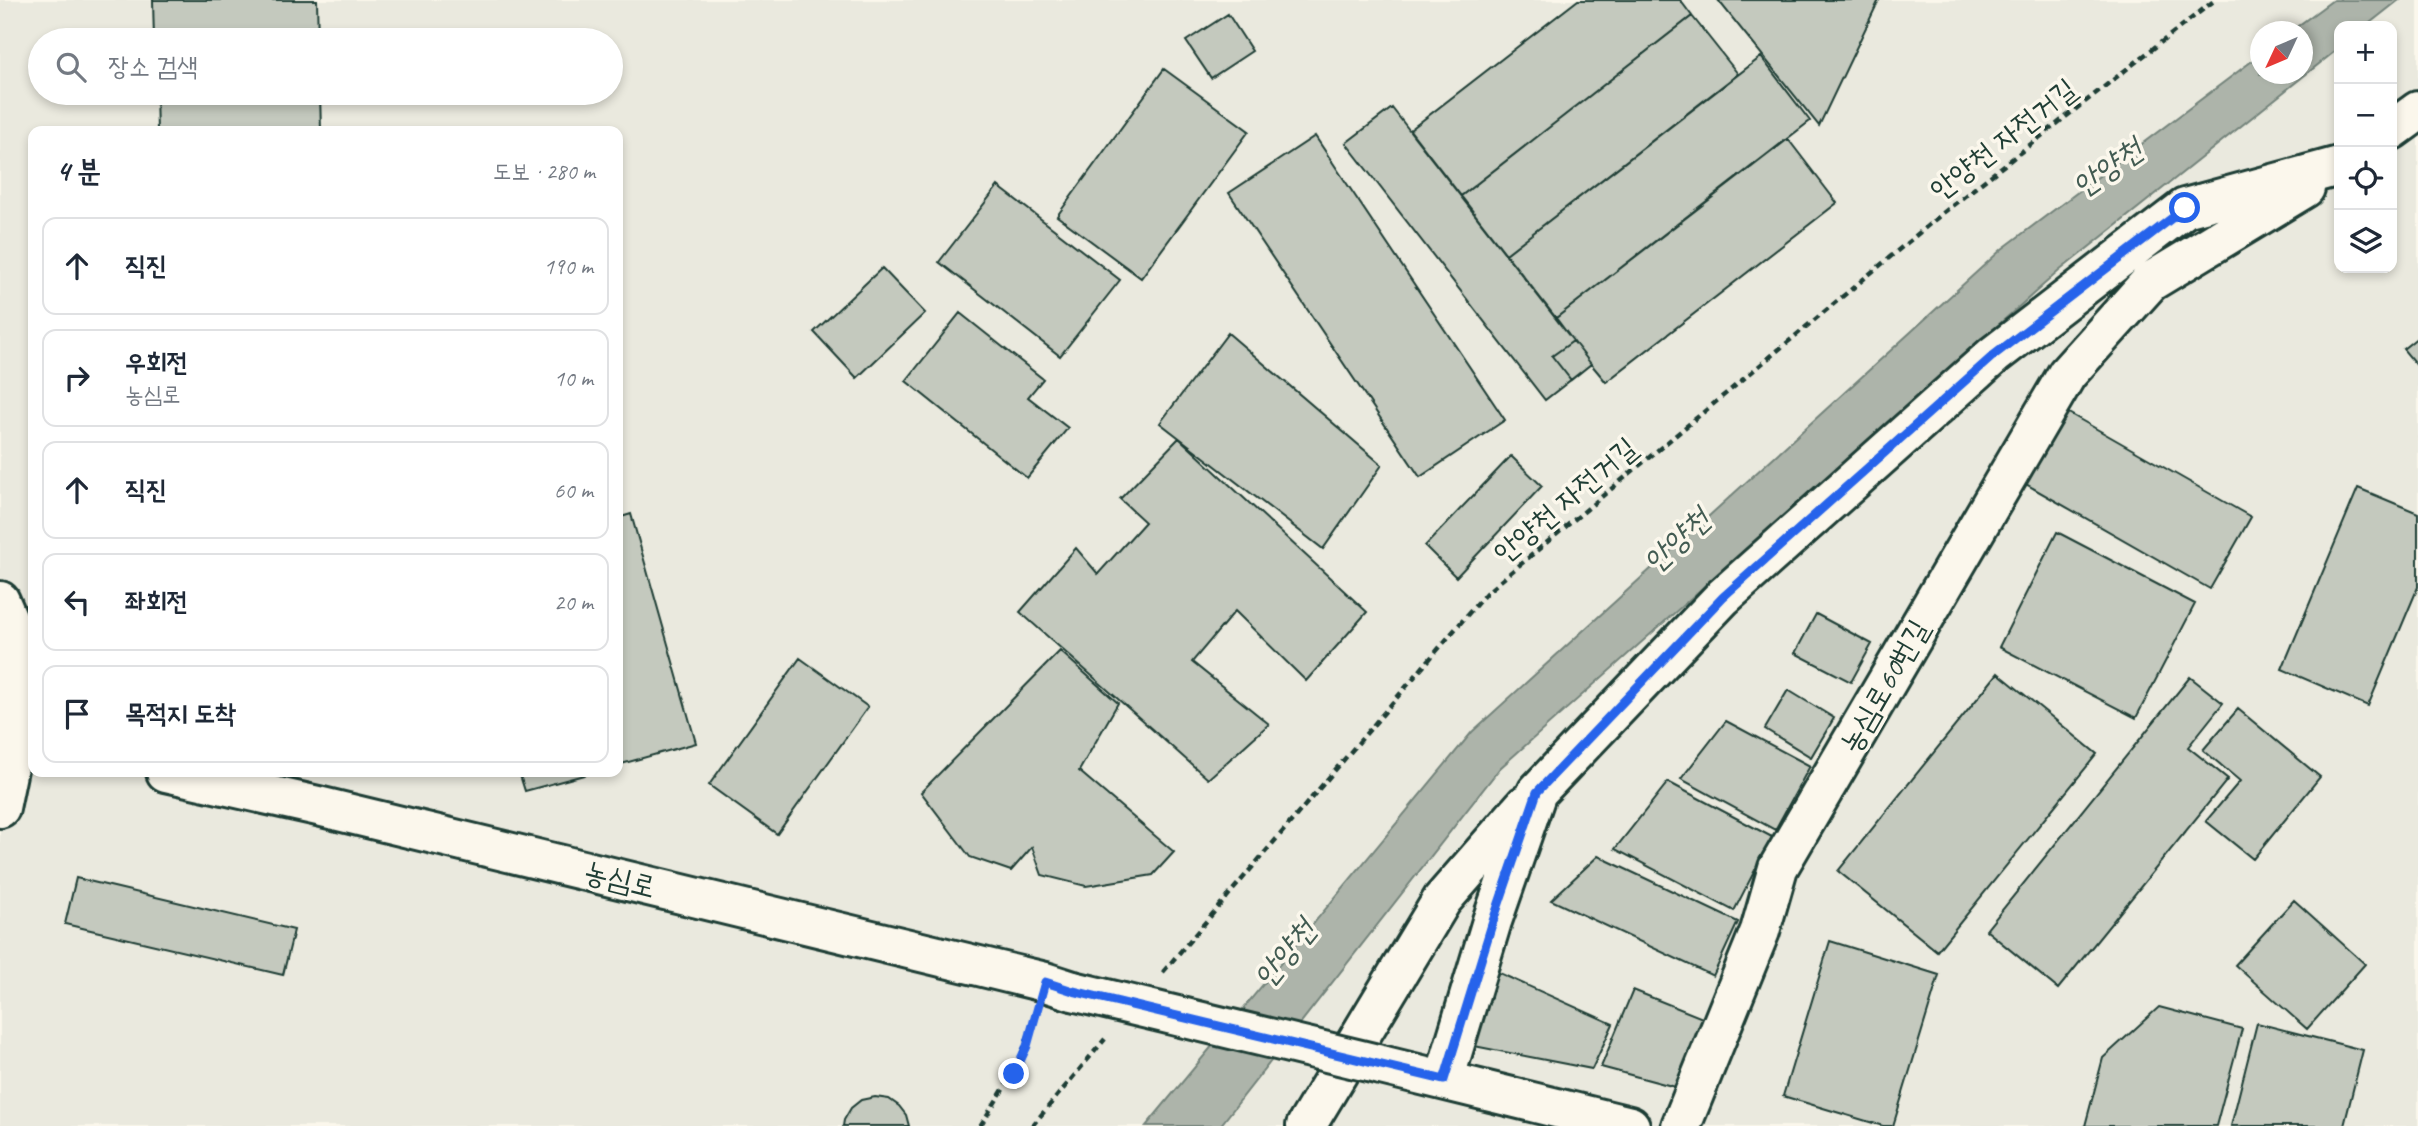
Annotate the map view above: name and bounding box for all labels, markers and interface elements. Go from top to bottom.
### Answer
north arrow [2250,21,2313,84]
map controls [2334,21,2397,273]
button: + [2334,21,2397,84]
search box [28,28,623,105]
icon: search [52,48,90,86]
text: 장소 검색 [108,50,198,83]
street label: 안양천 자전거길 [1922,70,2084,208]
button: − [2334,84,2397,147]
water label: 안양천 [2064,127,2153,206]
button: locate [2334,147,2397,210]
text: 4 분 [56,152,101,190]
text: 도보 · 280 m [493,157,595,186]
route start [2169,192,2200,223]
button: layers [2334,210,2397,273]
icon: ahead [58,247,96,285]
text: 직진 [125,249,167,282]
text: 190 m [544,252,593,281]
text: 우회전 [125,346,188,379]
icon: right [58,359,96,397]
text: 10 m [554,364,593,393]
text: 농심로 [125,380,181,409]
street label: 안양천 자전거길 [1485,429,1645,571]
icon: ahead [58,471,96,509]
text: 직진 [125,473,167,506]
text: 60 m [554,476,593,505]
water label: 안양천 [1634,497,1721,582]
icon: left [58,583,96,621]
text: 좌회전 [125,585,188,618]
text: 20 m [554,588,593,617]
street label: 농심로60번길 [1831,613,1937,759]
icon: arrive [58,695,96,733]
text: 목적지 도착 [125,697,236,730]
street label: 농심로 [580,852,660,906]
water label: 안양천 [1244,908,1327,996]
route end [998,1058,1029,1089]

